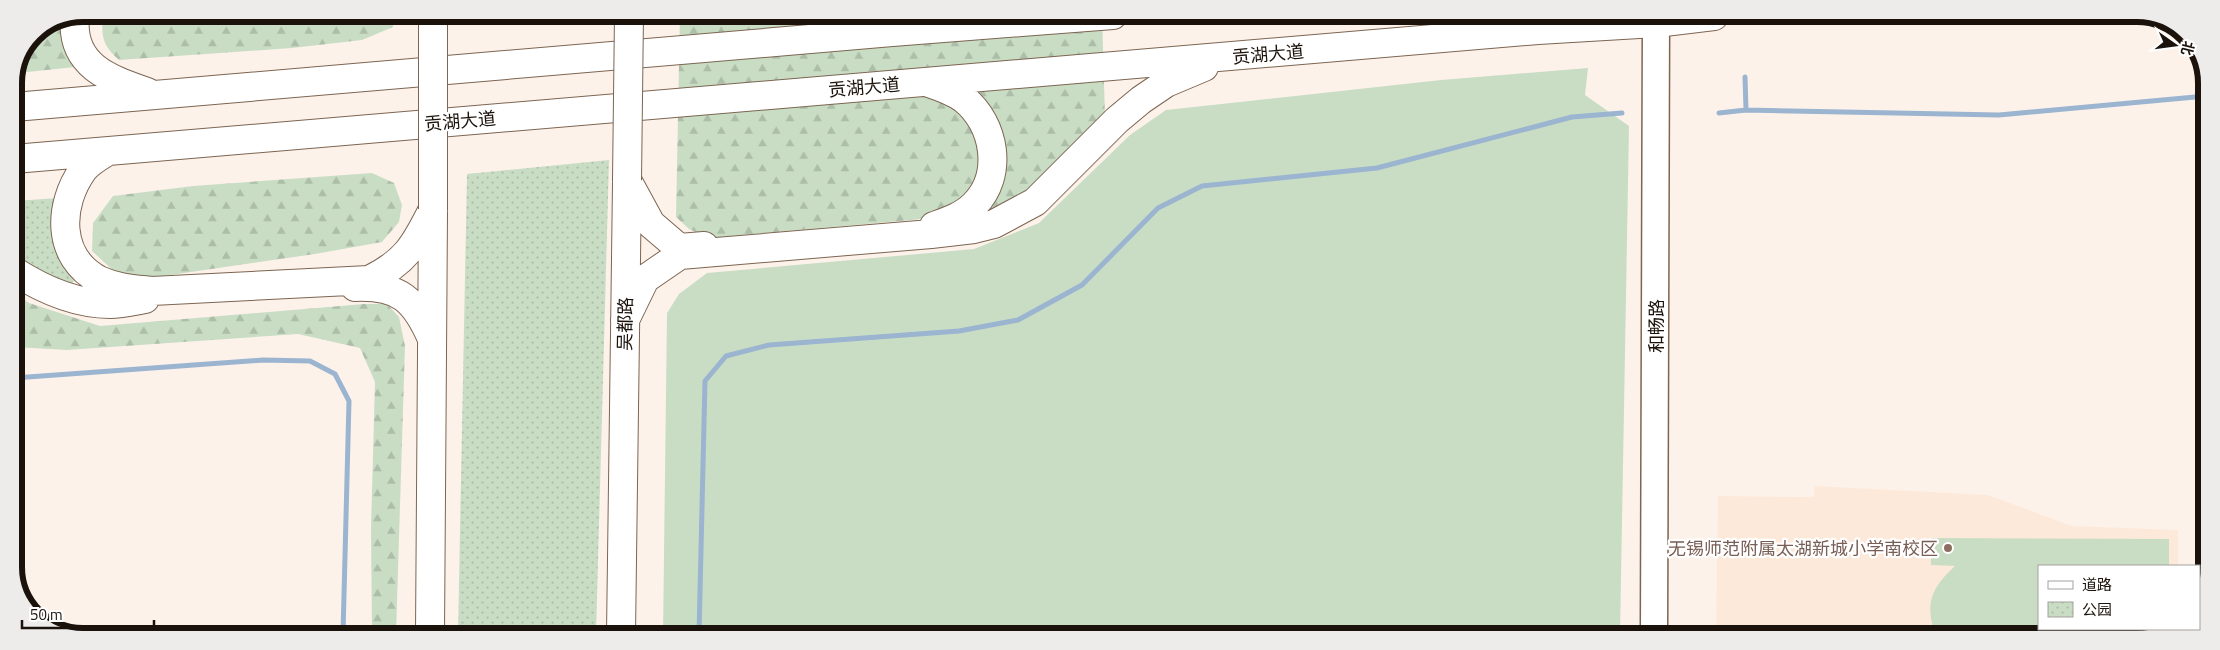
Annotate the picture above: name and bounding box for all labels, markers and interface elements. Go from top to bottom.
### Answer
north arrow [2150,20,2200,70]
street label: 贡湖大道 [1231,37,1305,71]
text: 北 [2176,39,2200,58]
street label: 贡湖大道 [827,70,901,104]
street label: 贡湖大道 [423,104,497,138]
street label: 吴都路 [611,297,639,351]
street label: 和畅路 [1643,299,1670,353]
place label: 无锡师范附属太湖新城小学南校区 [1668,535,1938,562]
marker: 无锡师范附属太湖新城小学南校区 [1942,542,1954,554]
legend [2038,565,2200,630]
text: 道路 [2082,573,2112,596]
scale bar [22,598,155,630]
text: 公园 [2082,598,2112,621]
text: 50 m [30,603,63,626]

